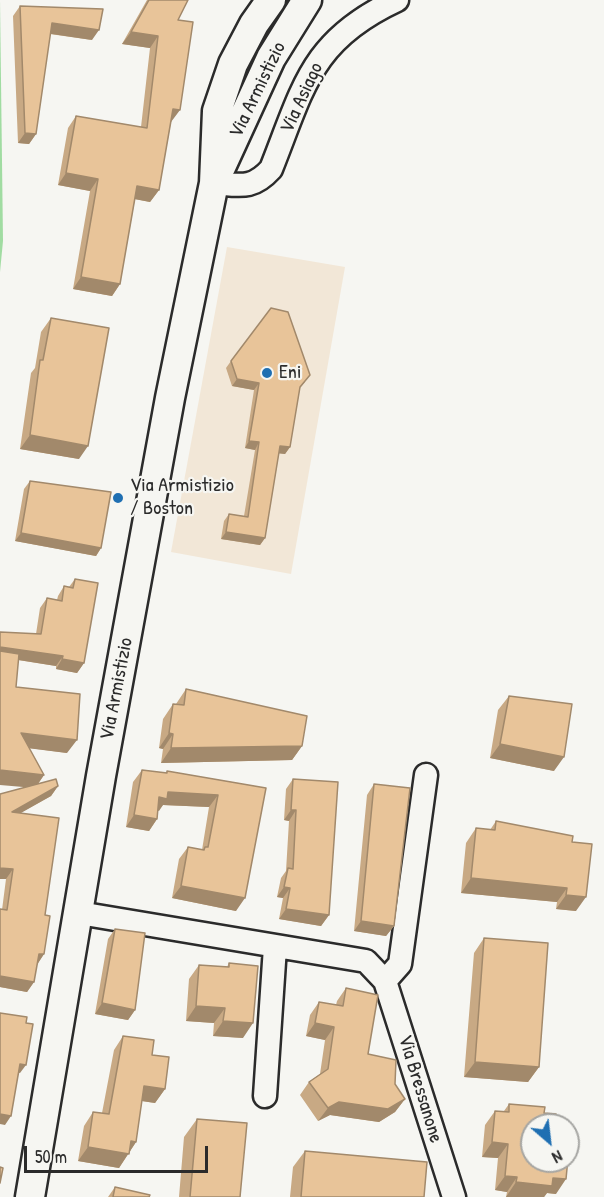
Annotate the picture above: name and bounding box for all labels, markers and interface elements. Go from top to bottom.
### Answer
street label: Via Armistizio [224,38,292,142]
street label: Via Asiago [275,59,329,137]
place label: Eni [279,361,301,385]
marker: Eni [260,366,274,380]
place label: Via Armistizio / Boston [130,474,234,521]
marker: Via Armistizio / Boston [111,491,125,505]
street label: Via Armistizio [95,636,139,742]
street label: Via Bressanone [392,1032,448,1146]
north arrow [520,1113,580,1173]
scale bar [27,1134,212,1172]
text: 50 m [35,1144,67,1169]
text: N [549,1145,566,1169]

